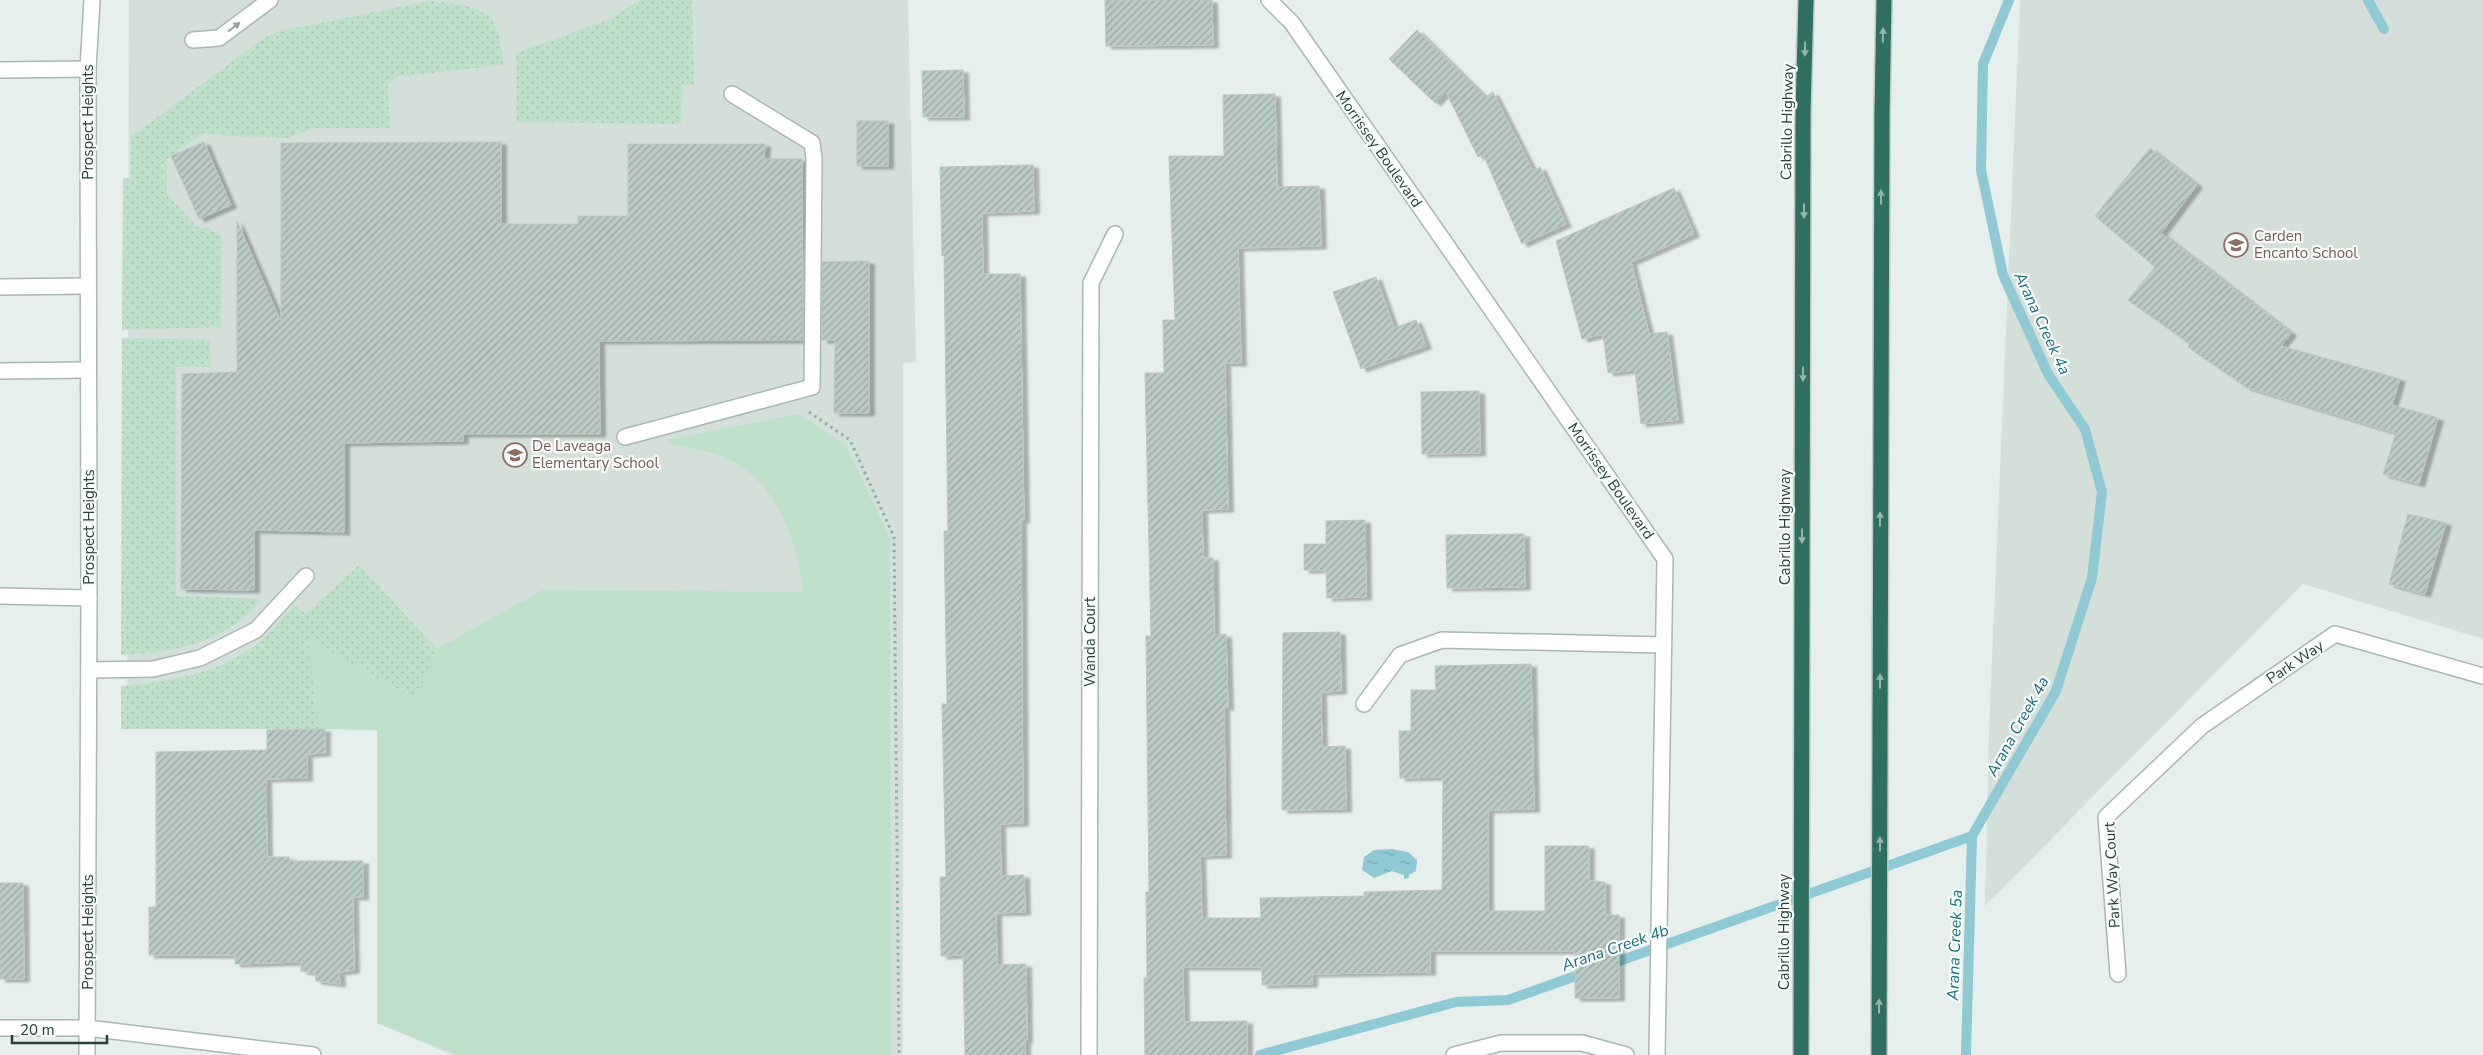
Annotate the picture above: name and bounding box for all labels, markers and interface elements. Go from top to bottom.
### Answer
one-way arrow [227,22,241,32]
one-way arrow [1879,26,1887,42]
one-way arrow [1801,41,1809,57]
street label: Cabrillo Highway [1776,63,1798,180]
street label: Prospect Heights [78,64,98,180]
street label: Morrissey Boulevard [1331,87,1427,211]
one-way arrow [1877,189,1885,205]
one-way arrow [1800,203,1808,219]
place label: Carden Encanto School [2254,226,2358,263]
school or university icon: Carden Encanto School [2223,232,2249,258]
water label: Arana Creek 4a [2008,268,2076,378]
one-way arrow [1799,366,1807,382]
street label: Morrissey Boulevard [1563,419,1659,543]
place label: De Laveaga Elementary School [532,436,659,473]
school or university icon: De Laveaga Elementary School [502,442,528,468]
street label: Cabrillo Highway [1775,468,1795,585]
street label: Prospect Heights [79,469,99,585]
one-way arrow [1876,511,1884,527]
one-way arrow [1798,528,1806,544]
street label: Wanda Court [1080,596,1100,687]
street label: Park Way [2262,635,2328,688]
one-way arrow [1876,673,1884,689]
water label: Arana Creek 4a [1981,673,2054,781]
street label: Park Way Court [2099,821,2125,929]
one-way arrow [1876,836,1884,852]
street label: Cabrillo Highway [1774,873,1794,990]
street label: Prospect Heights [78,874,98,990]
water label: Arana Creek 5a [1942,889,1968,1002]
water label: Arana Creek 4b [1558,919,1672,977]
one-way arrow [1875,998,1883,1014]
scale bar [12,1012,108,1044]
text: 20 m [20,1020,55,1040]

